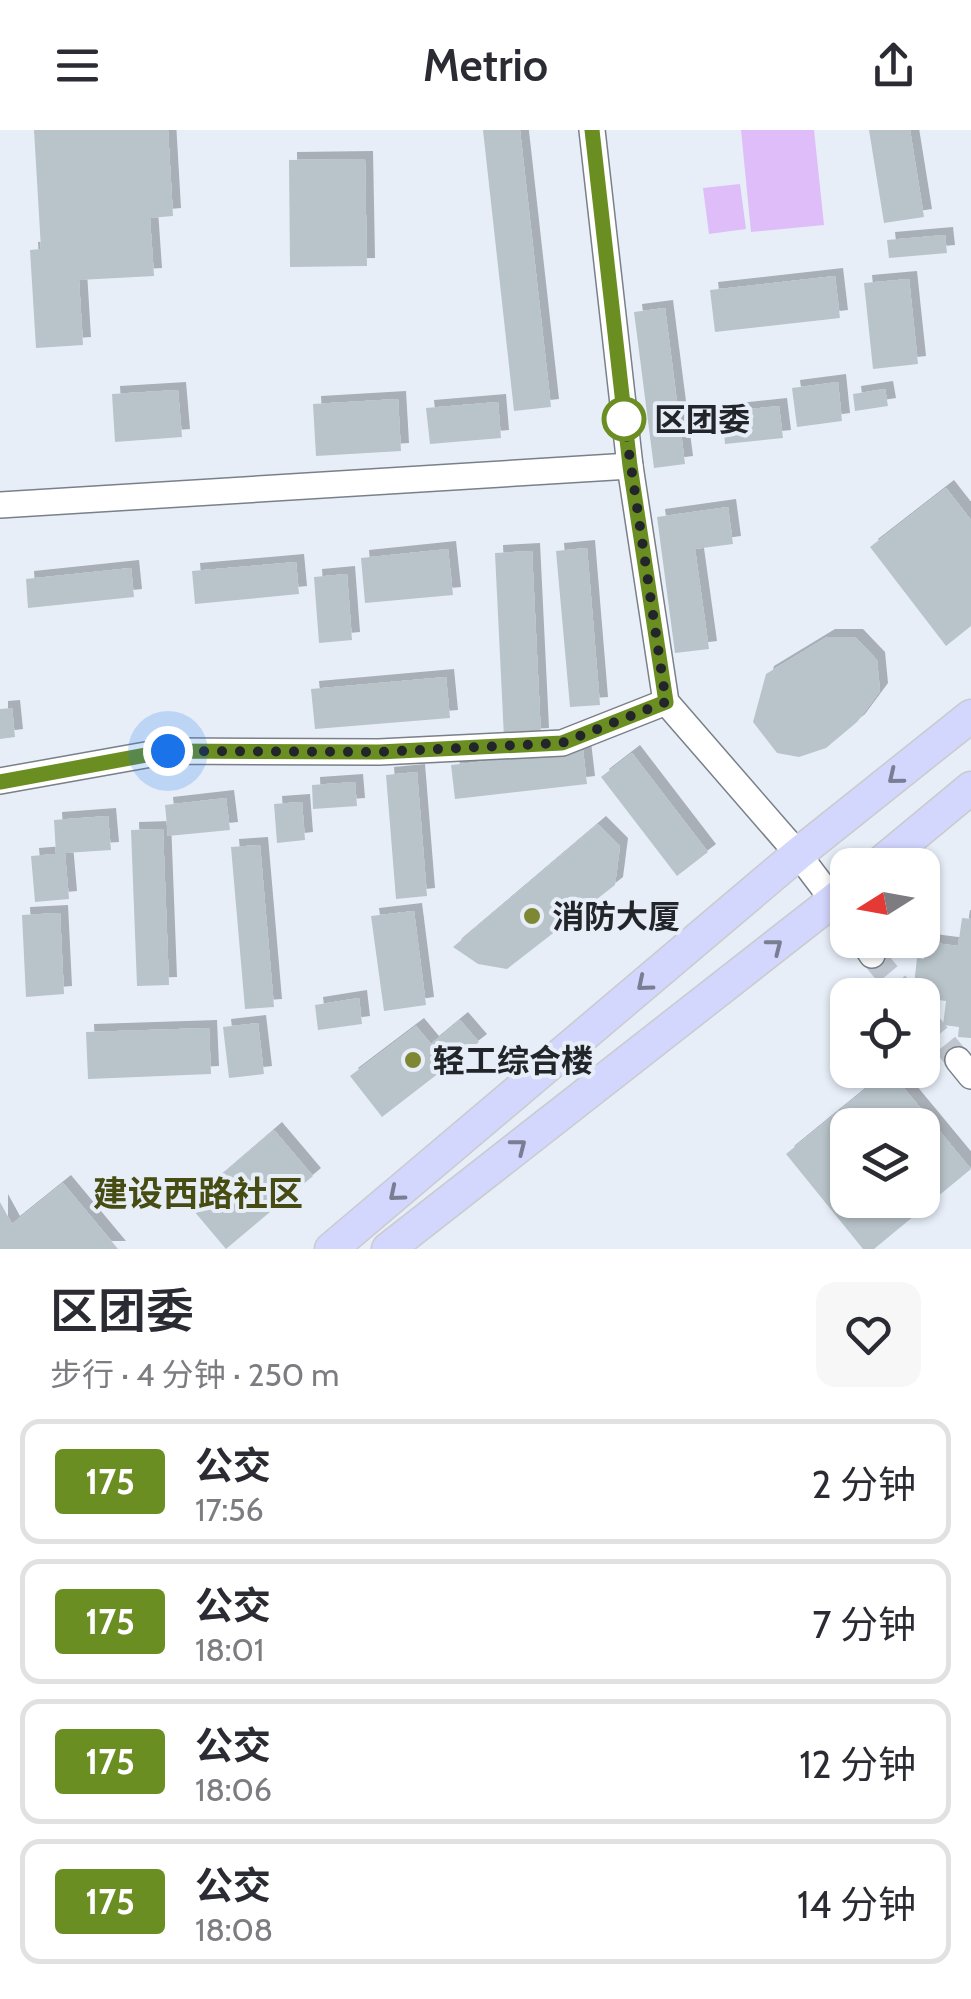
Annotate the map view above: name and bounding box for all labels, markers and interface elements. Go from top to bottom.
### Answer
icon: menu [50,38,105,93]
text: Metrio [423,38,548,92]
icon: share [866,38,921,93]
marker: 区团委 [603,398,645,440]
place label: 区团委 [654,400,750,439]
your location [143,726,193,776]
one-way arrow [888,765,906,783]
north arrow [830,848,940,958]
map controls [830,848,940,1218]
place label: 消防大厦 [552,897,680,936]
marker: 消防大厦 [521,905,543,927]
one-way arrow [764,940,782,957]
one-way arrow [638,972,656,990]
button: locate [830,978,940,1088]
place label: 轻工综合楼 [433,1041,593,1080]
marker: 轻工综合楼 [402,1049,424,1071]
button: layers [830,1108,940,1218]
one-way arrow [508,1140,526,1158]
district label: 建设西路社区 [93,1172,303,1215]
one-way arrow [390,1182,408,1200]
text: 区团委 [50,1282,194,1340]
button: heart [816,1282,921,1387]
text: 步行 · 4 分钟 · 250 m [50,1355,339,1394]
text: 公交 [195,1442,271,1489]
text: 175 [85,1460,135,1503]
text: 2 分钟 [812,1461,916,1508]
text: 17:56 [195,1490,264,1529]
text: 公交 [195,1582,271,1629]
text: 175 [85,1600,135,1643]
text: 7 分钟 [812,1601,916,1648]
text: 18:01 [195,1630,264,1669]
text: 公交 [195,1722,271,1769]
text: 175 [85,1740,135,1783]
text: 12 分钟 [799,1741,916,1788]
text: 18:06 [195,1770,272,1809]
text: 公交 [195,1862,271,1909]
text: 175 [85,1880,135,1923]
text: 14 分钟 [797,1881,916,1928]
text: 18:08 [195,1910,273,1949]

